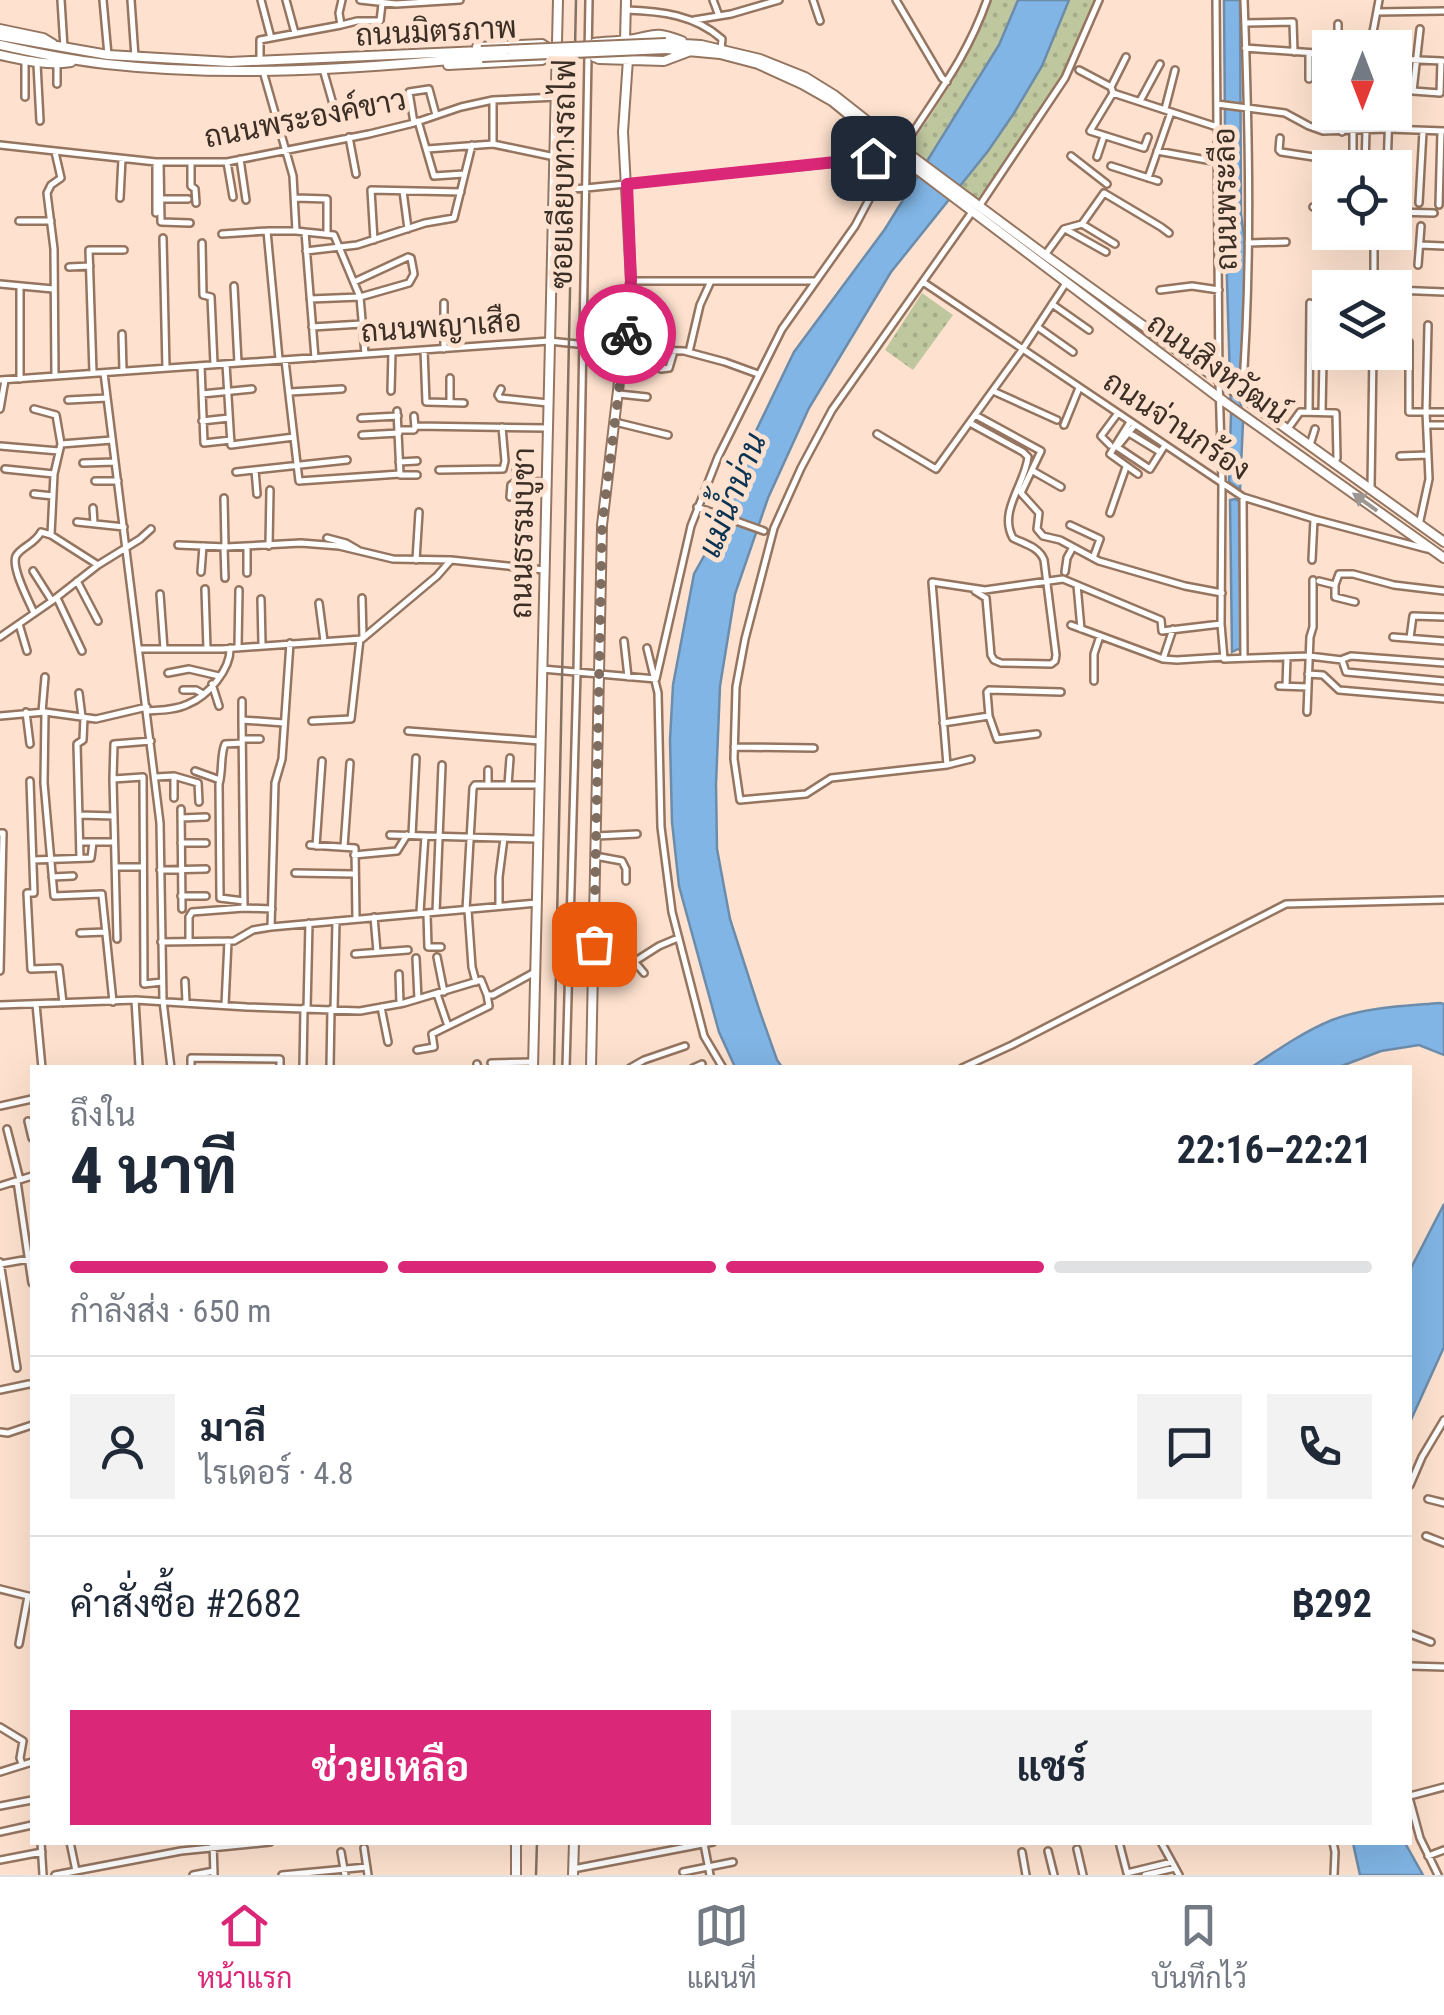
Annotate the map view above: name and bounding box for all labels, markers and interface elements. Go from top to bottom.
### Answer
street label: ถนนมิตรภาพ [354,9,518,53]
north arrow [1312,30,1412,130]
map controls [1312,30,1412,370]
street label: ซอยเลียบทางรถไฟ [541,59,583,289]
street label: ถนนพระองค์ขาว [201,79,409,155]
pin [831,116,916,201]
street label: ถนนพระลือ [1205,127,1244,271]
icon: home [846,131,901,186]
button: locate [1312,150,1412,250]
button: layers [1312,270,1412,370]
courier [576,284,676,384]
street label: ถนนพญาเสือ [359,302,523,350]
street label: ถนนสิงหวัฒน์ [1141,304,1296,431]
icon: bike [599,307,654,362]
street label: ถนนจ่านกร้อง [1097,361,1259,487]
water label: แม่น้ำน่าน [681,424,774,563]
street label: ถนนธรรมบูชา [503,447,544,619]
one-way arrow [1351,492,1378,512]
pin [552,902,637,987]
icon: bag [567,917,622,972]
text: ถึงใน [70,1096,136,1134]
text: 22:16–22:21 [1177,1128,1372,1172]
text: 4 นาที [70,1133,237,1209]
text: กำลังส่ง · 650 m [70,1292,271,1330]
button: person [70,1394,175,1499]
button: chat [1137,1394,1242,1499]
button: phone [1267,1394,1372,1499]
text: มาลี [200,1406,266,1450]
text: ไรเดอร์ · 4.8 [200,1454,354,1492]
text: คำสั่งซื้อ #2682 [70,1582,301,1626]
text: ฿292 [1291,1582,1372,1626]
button: ช่วยเหลือ [70,1710,711,1825]
button: แชร์ [731,1710,1372,1825]
tab: หน้าแรก [197,1898,292,1995]
tab: แผนที่ [687,1898,757,1995]
tab: บันทึกไว้ [1151,1898,1247,1995]

